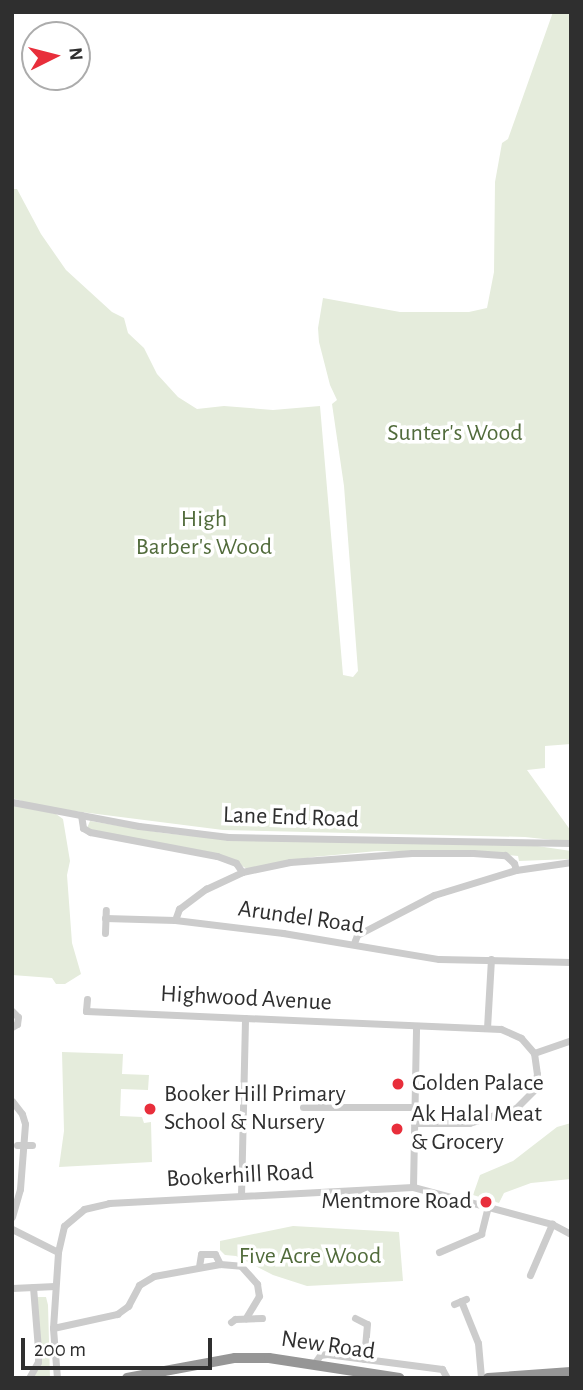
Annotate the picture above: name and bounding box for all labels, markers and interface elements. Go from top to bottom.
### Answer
north arrow [21,21,91,91]
text: N [65,46,86,62]
park label: Sunter's Wood [387,420,523,448]
park label: High Barber's Wood [136,506,272,562]
street label: Lane End Road [222,801,360,835]
street label: Arundel Road [236,895,366,941]
street label: Highwood Avenue [160,980,332,1018]
place label: Golden Palace [412,1070,544,1098]
marker: Golden Palace [390,1076,406,1092]
place label: Booker Hill Primary School & Nursery [164,1081,346,1137]
marker: Booker Hill Primary School & Nursery [142,1101,158,1117]
place label: Ak Halal Meat & Grocery [411,1101,542,1157]
marker: Ak Halal Meat & Grocery [389,1121,405,1137]
street label: Bookerhill Road [166,1158,314,1194]
place label: Mentmore Road [321,1188,472,1216]
marker: Mentmore Road [478,1194,494,1210]
park label: Five Acre Wood [239,1243,381,1271]
scale bar [24,1324,215,1368]
street label: New Road [279,1325,377,1367]
text: 200 m [34,1339,86,1360]

